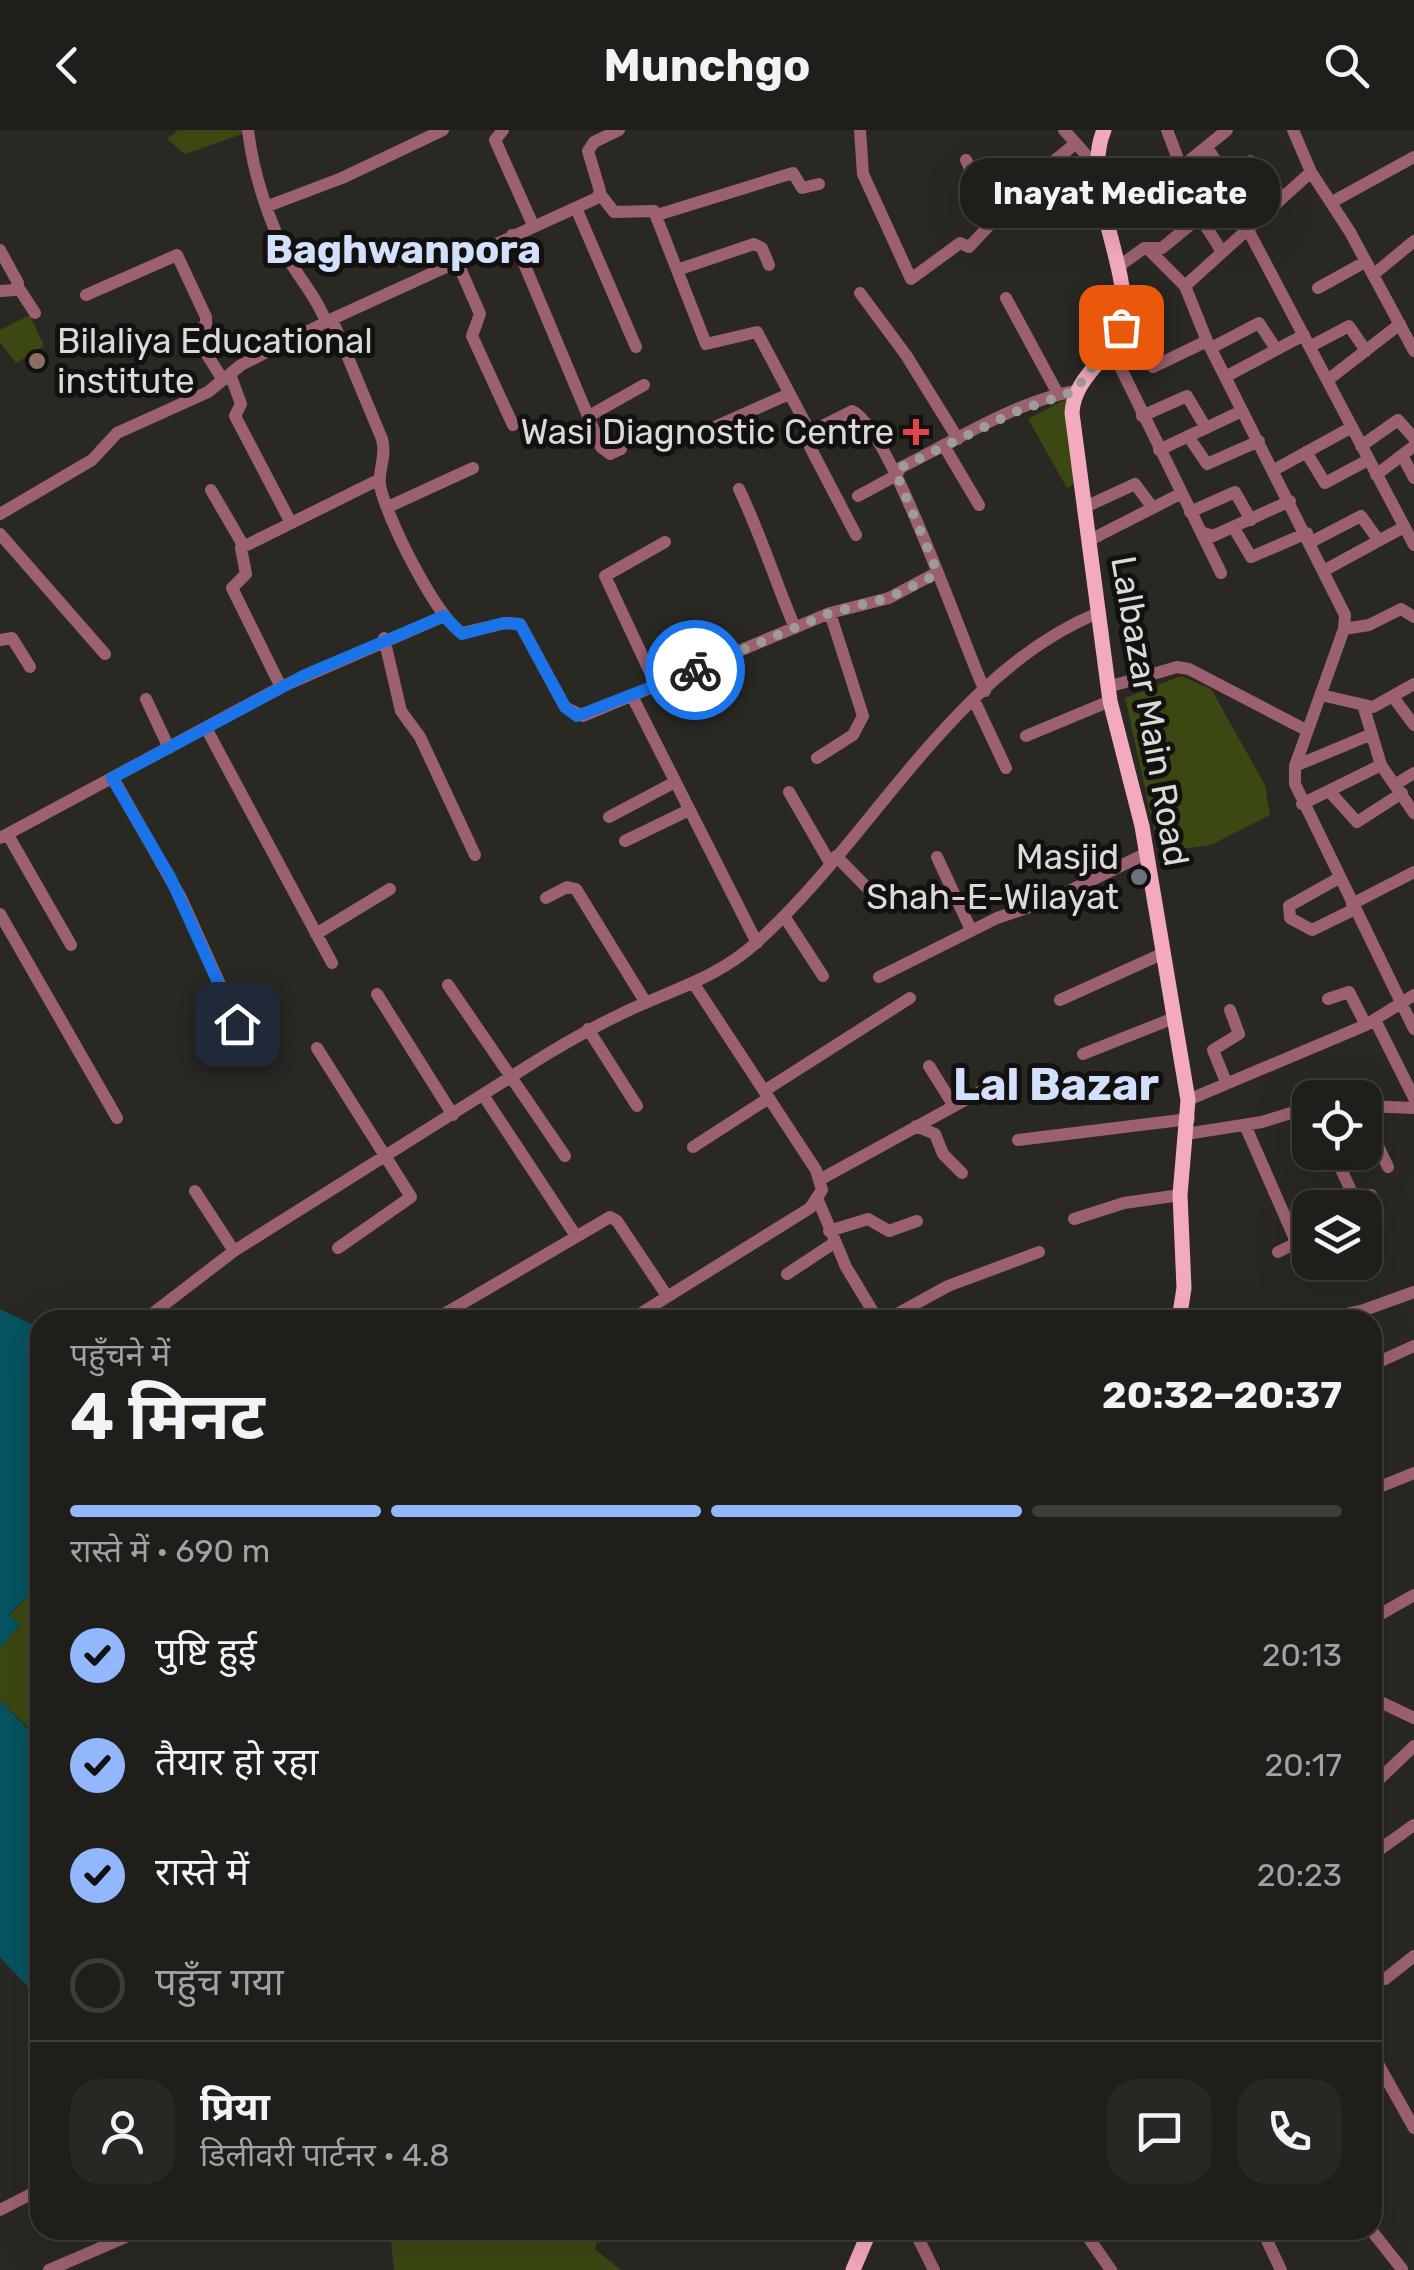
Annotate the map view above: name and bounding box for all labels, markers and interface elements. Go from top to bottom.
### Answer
icon: back [40,38,95,93]
icon: search [1319,38,1374,93]
text: Munchgo [604,39,810,92]
callout: Inayat Medicate [961,157,1281,227]
text: Inayat Medicate [993,174,1247,212]
district label: Baghwanpora [265,226,541,273]
pin [1079,285,1164,370]
icon: bag [1094,300,1149,355]
place label: Bilaliya Educational institute [57,320,373,402]
marker: Bilaliya Educational institute [26,350,48,372]
place label: Wasi Diagnostic Centre [520,411,894,453]
marker: Wasi Diagnostic Centre [903,419,929,445]
street label: Lalbazar Main Road [1102,553,1198,869]
courier [645,620,745,720]
icon: bike [668,643,723,698]
place label: Masjid Shah-E-Wilayat [866,836,1119,918]
marker: Masjid Shah-E-Wilayat [1128,866,1150,888]
pin [195,982,280,1067]
icon: home [210,997,265,1052]
district label: Lal Bazar [953,1058,1159,1111]
map controls [1292,1080,1382,1280]
button: locate [1292,1080,1382,1170]
button: layers [1292,1190,1382,1280]
text: पहुँचने में [70,1336,170,1374]
text: 20:32–20:37 [1102,1372,1342,1418]
text: 4 मिनट [70,1378,265,1455]
text: रास्ते में · 690 m [70,1532,270,1570]
icon: check [70,1628,125,1683]
text: पुष्टि हुई [155,1629,257,1675]
text: 20:13 [1262,1636,1342,1674]
icon: check [70,1738,125,1793]
text: तैयार हो रहा [155,1739,318,1785]
text: 20:17 [1265,1746,1342,1784]
icon: check [70,1848,125,1903]
text: रास्ते में [155,1849,249,1895]
text: 20:23 [1257,1856,1342,1894]
text: पहुँच गया [155,1959,283,2005]
button: person [70,2079,175,2184]
button: chat [1107,2079,1212,2184]
button: phone [1237,2079,1342,2184]
text: प्रिया [200,2084,270,2130]
text: डिलीवरी पार्टनर · 4.8 [200,2136,450,2174]

